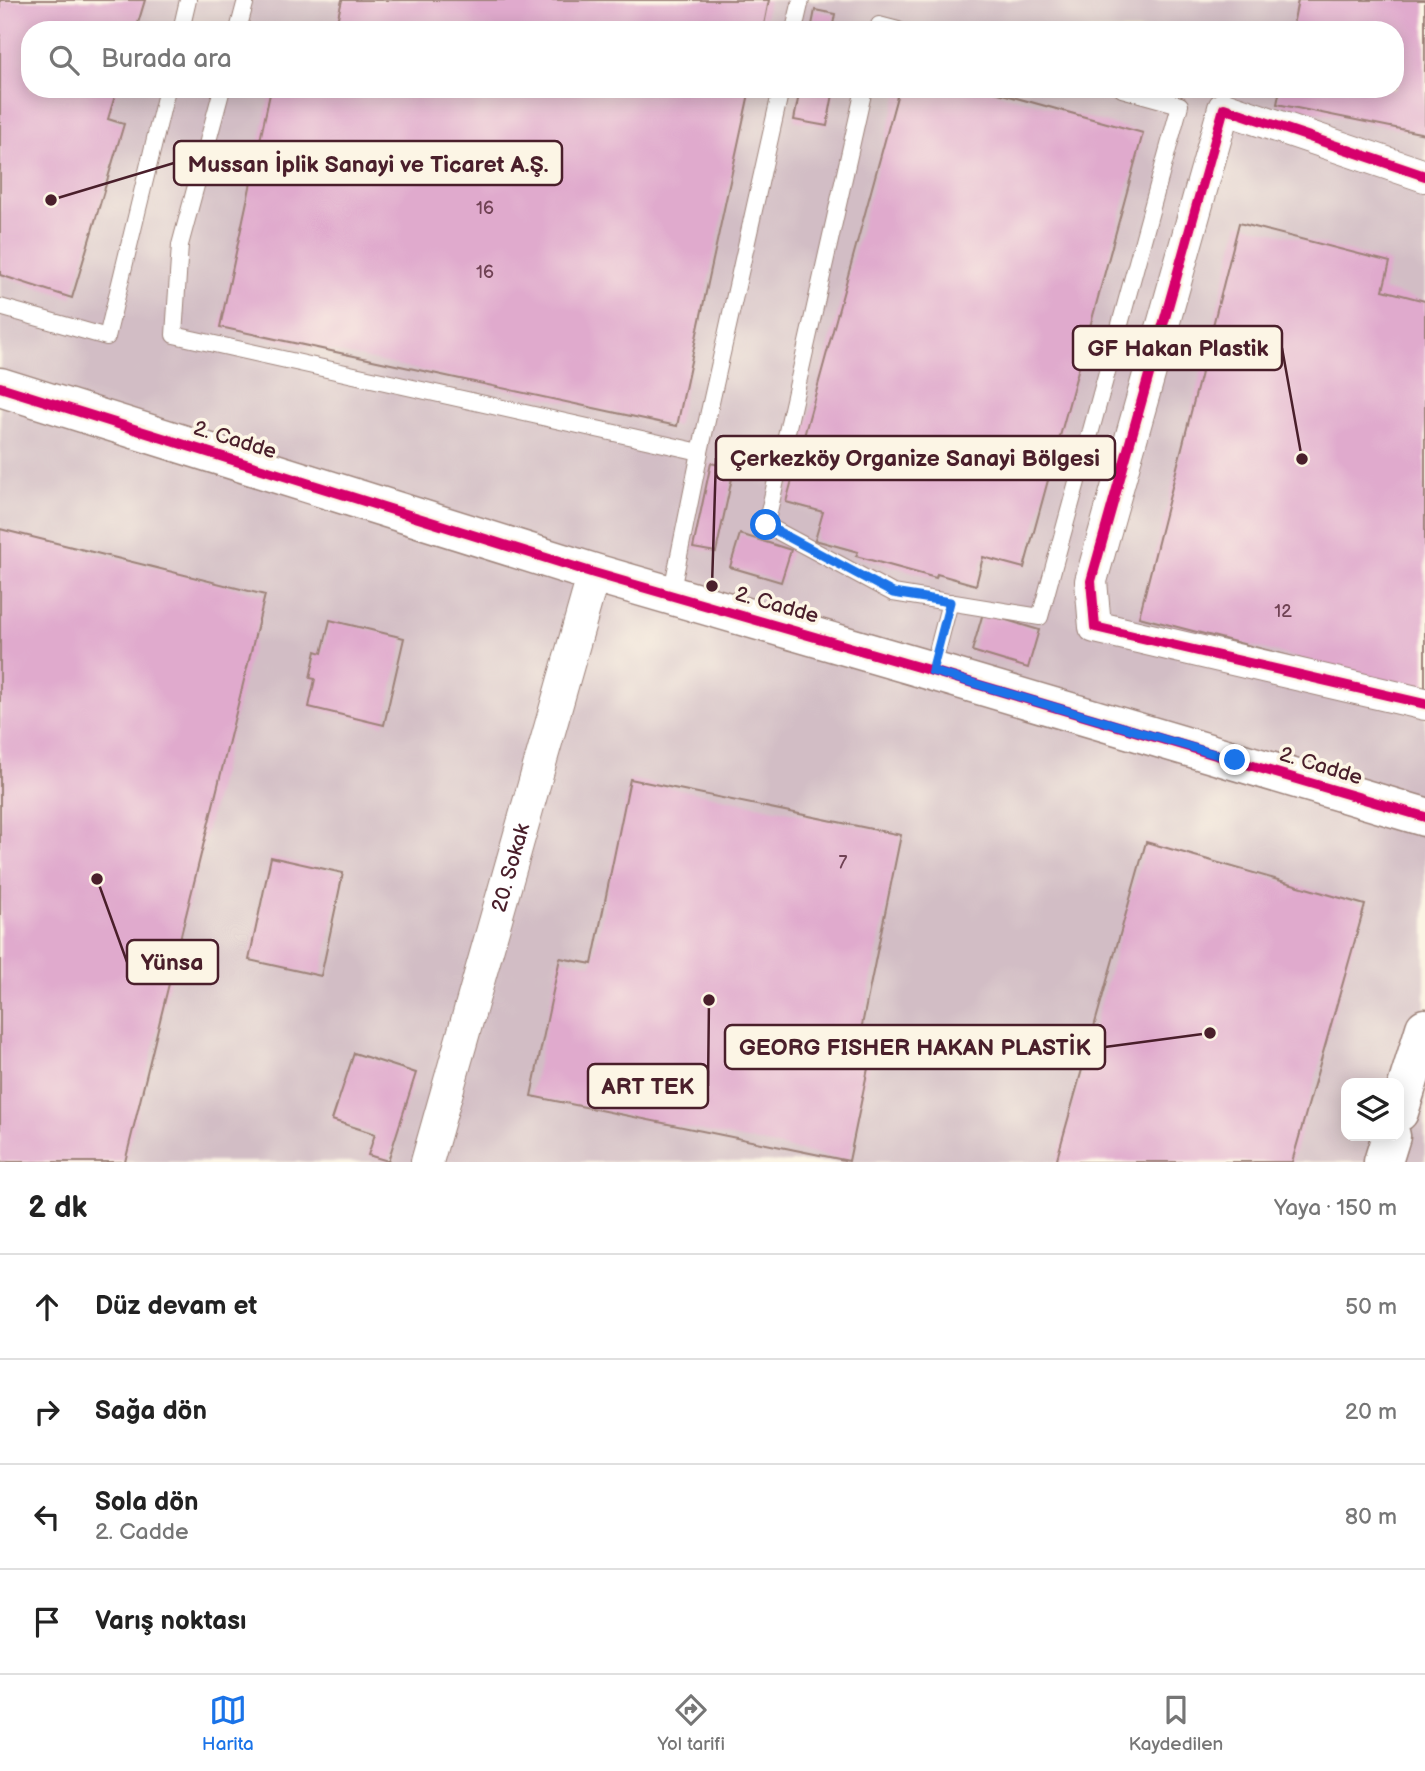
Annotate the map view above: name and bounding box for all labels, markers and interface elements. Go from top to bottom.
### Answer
search box [21,21,1404,98]
icon: search [45,41,83,79]
text: Burada ara [101,44,232,75]
callout: Mussan İplik Sanayi ve Ticaret A.Ş. [174,141,562,185]
text: Mussan İplik Sanayi ve Ticaret A.Ş. [187,150,549,179]
house number: 16 [476,198,494,219]
house number: 16 [476,262,494,283]
callout: GF Hakan Plastik [1073,326,1282,370]
text: GF Hakan Plastik [1087,335,1269,363]
street label: 2. Cadde [190,416,280,464]
callout: Çerkezköy Organize Sanayi Bölgesi [716,436,1115,480]
text: Çerkezköy Organize Sanayi Bölgesi [730,445,1100,473]
route start [750,509,781,540]
street label: 2. Cadde [732,581,822,629]
house number: 12 [1274,601,1292,622]
street label: 2. Cadde [1276,742,1366,790]
route end [1219,744,1250,775]
street label: 20. Sokak [486,820,535,915]
house number: 7 [839,852,848,873]
callout: Yünsa [127,940,218,984]
text: Yünsa [141,949,203,977]
callout: GEORG FISHER HAKAN PLASTİK [725,1025,1105,1069]
text: GEORG FISHER HAKAN PLASTİK [739,1033,1091,1062]
callout: ART TEK [588,1064,708,1108]
text: ART TEK [601,1073,695,1101]
map controls [1341,1078,1404,1141]
button: layers [1341,1078,1404,1141]
text: 2 dk [28,1190,87,1226]
text: Yaya · 150 m [1274,1194,1397,1222]
icon: ahead [28,1288,66,1326]
text: Düz devam et [95,1291,257,1322]
text: 50 m [1345,1293,1397,1321]
icon: right [28,1393,66,1431]
text: Sağa dön [95,1396,207,1427]
text: 20 m [1345,1398,1397,1426]
text: Sola dön [95,1487,199,1518]
icon: left [28,1498,66,1536]
text: 80 m [1345,1503,1397,1531]
text: 2. Cadde [95,1518,189,1546]
icon: arrive [28,1603,66,1641]
text: Varış noktası [95,1606,246,1637]
tab: Harita [202,1691,254,1756]
tab: Yol tarifi [658,1691,725,1756]
tab: Kaydedilen [1129,1691,1223,1756]

